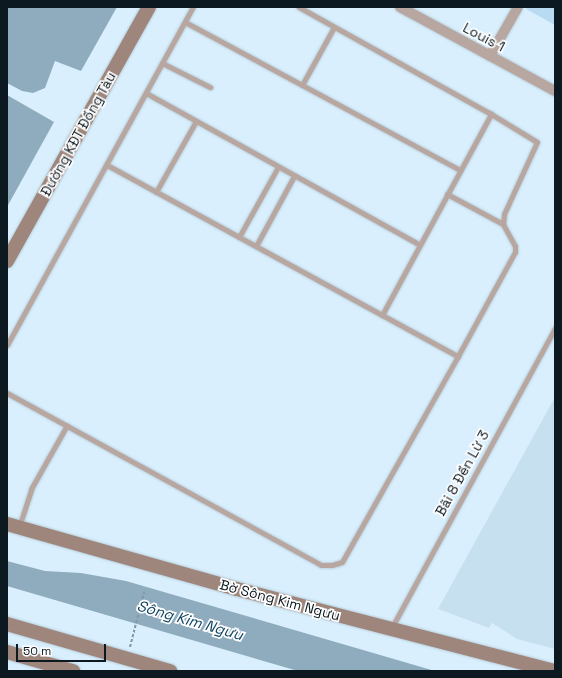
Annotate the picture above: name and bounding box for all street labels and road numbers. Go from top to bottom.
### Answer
street label: Louis 1 [460,19,508,55]
street label: Đường KĐT Đồng Tàu [37,69,119,199]
street label: Bãi 8 Đền Lừ 3 [432,427,492,519]
street label: Bờ Sông Kim Ngưu [218,576,342,624]

